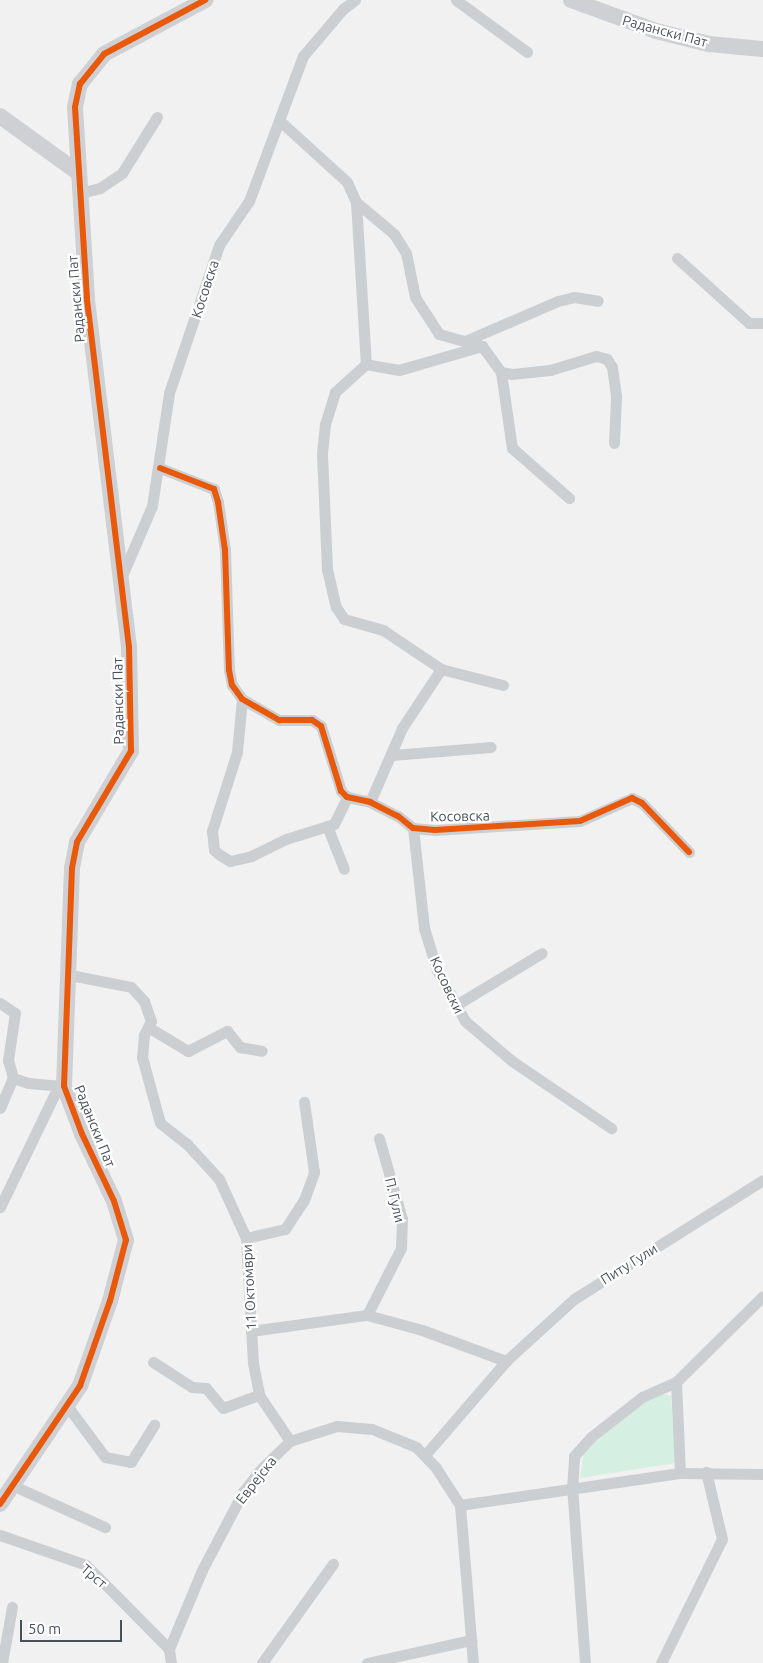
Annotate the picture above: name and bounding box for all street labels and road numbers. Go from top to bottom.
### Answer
street label: Радански Пат [621,12,709,50]
street label: Радански Пат [64,255,88,343]
street label: Косовска [188,258,222,320]
street label: Радански Пат [109,657,127,745]
street label: Косовска [430,807,490,825]
street label: Косовски [427,954,467,1016]
street label: Радански Пат [71,1082,119,1170]
street label: П. Гули [382,1176,408,1224]
street label: Питу Гули [598,1240,660,1288]
street label: 11 Октомври [238,1244,260,1330]
street label: Еврејска [232,1453,280,1507]
street label: Трст [78,1560,110,1592]

